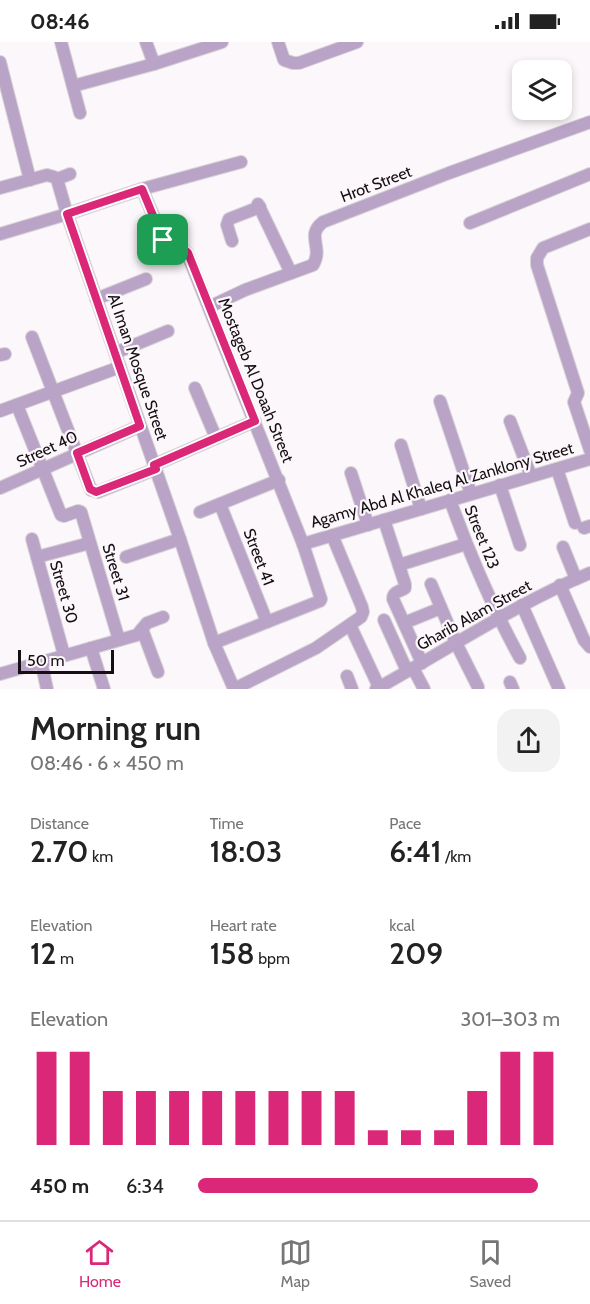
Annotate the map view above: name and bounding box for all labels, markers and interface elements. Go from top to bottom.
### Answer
text: 08:46 [30,8,90,35]
map controls [512,60,572,120]
button: layers [512,60,572,120]
street label: Hrot Street [338,162,415,206]
pin [137,214,188,265]
icon: arrive [146,223,179,256]
street label: Al Iman Mosque Street [104,291,172,443]
street label: Mostageb Al Doaah Street [214,295,298,466]
street label: Street 40 [13,427,81,471]
street label: Agamy Abd Al Khaleq Al Zanklony Street [308,438,576,532]
street label: Street 123 [461,502,503,572]
street label: Street 41 [240,526,278,588]
street label: Street 31 [98,541,134,603]
street label: Street 30 [46,558,82,626]
street label: Gharib Alam Street [413,575,535,654]
scale bar [18,647,114,674]
text: 50 m [27,651,64,670]
text: Morning run [30,708,201,748]
button: share [497,709,560,772]
text: 08:46 · 6 × 450 m [30,751,184,775]
text: Distance [30,814,89,833]
text: Time [210,814,244,833]
text: Pace [389,814,421,833]
text: 2.70 [30,833,88,870]
text: 18:03 [210,833,282,870]
text: 6:41 [389,833,441,870]
text: km [88,847,113,866]
text: /km [441,847,471,866]
text: Elevation [30,916,93,935]
text: Heart rate [210,916,277,935]
text: kcal [389,916,415,935]
text: 12 [30,935,56,972]
text: 158 [210,935,255,972]
text: 209 [389,935,443,972]
text: m [56,949,74,968]
text: bpm [255,949,290,968]
text: Elevation [30,1007,108,1031]
text: 301–303 m [460,1007,560,1031]
text: 450 m [30,1174,89,1198]
text: 6:34 [126,1174,164,1198]
tab: Home [79,1236,121,1291]
tab: Map [279,1236,312,1291]
tab: Saved [470,1236,511,1291]

